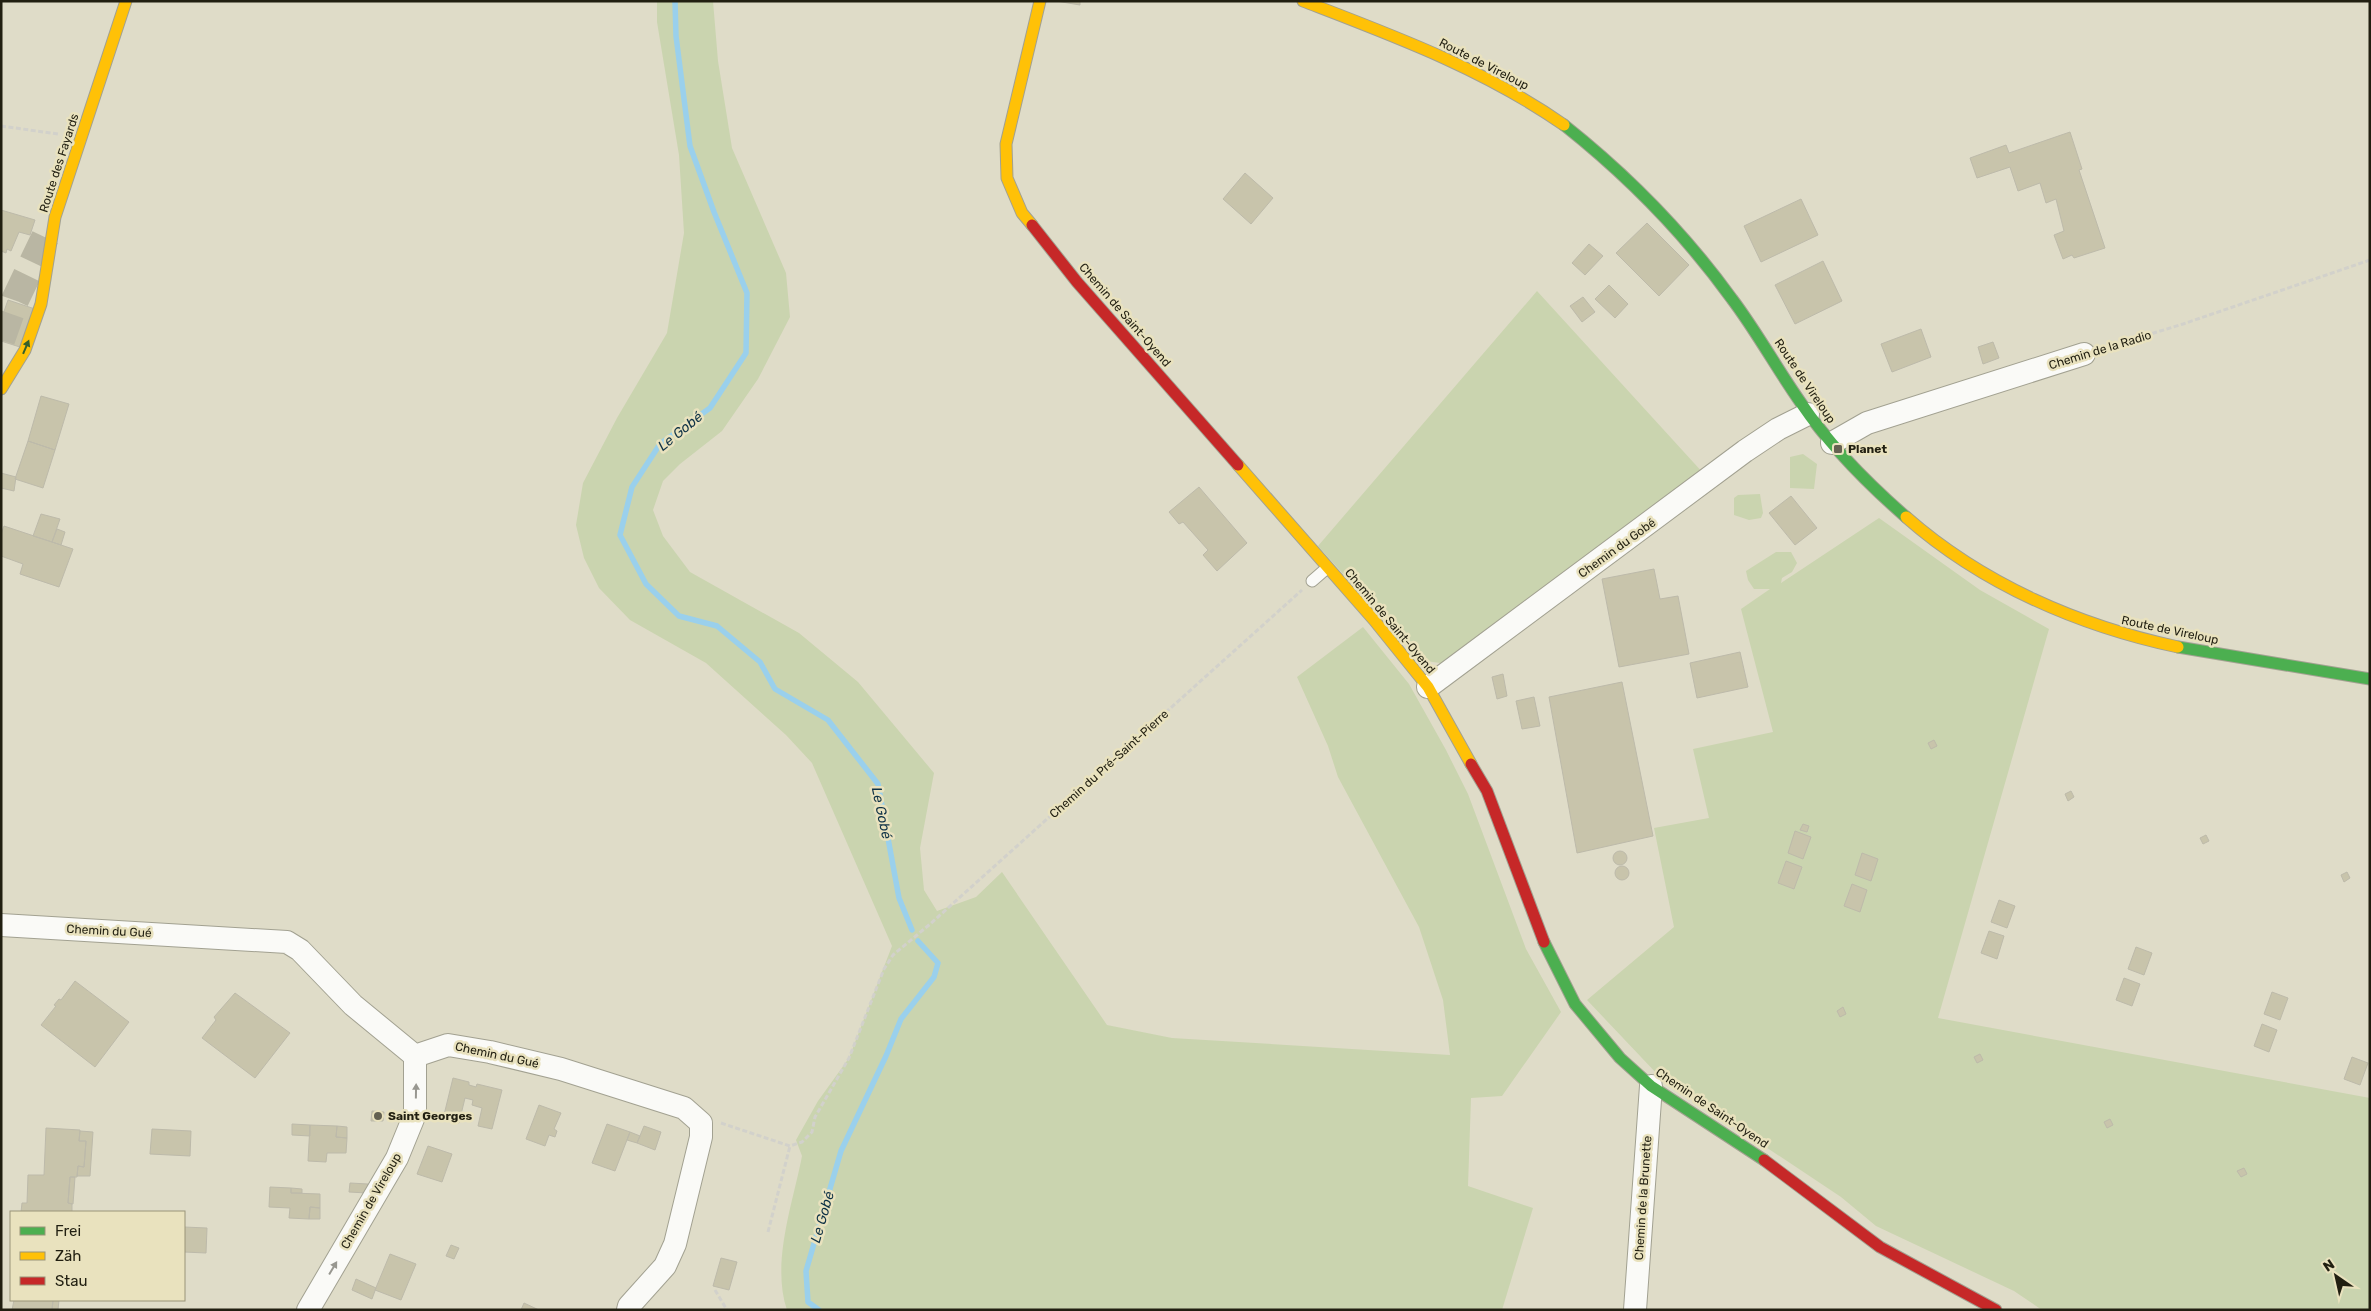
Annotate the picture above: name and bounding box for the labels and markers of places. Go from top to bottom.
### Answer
place label: Planet [1848,442,1887,456]
marker: Planet [1832,443,1844,455]
place label: Saint Georges [388,1109,473,1123]
marker: Saint Georges [372,1110,384,1122]

